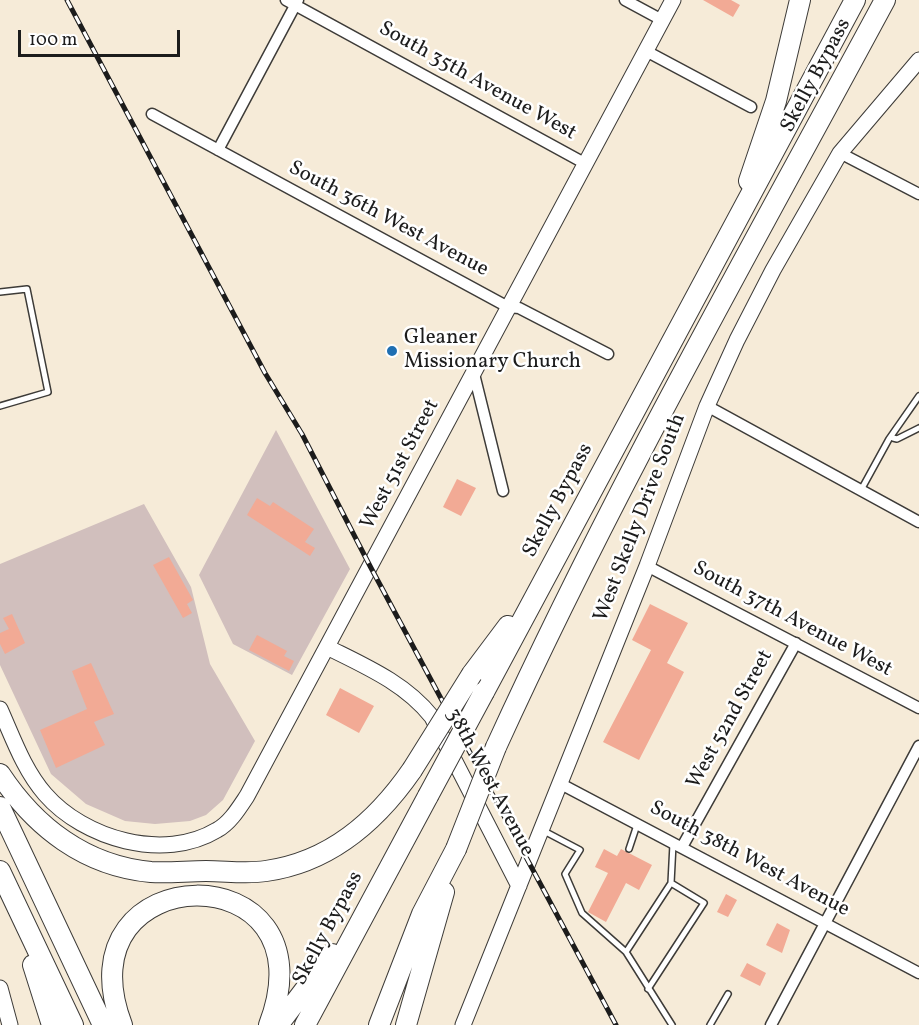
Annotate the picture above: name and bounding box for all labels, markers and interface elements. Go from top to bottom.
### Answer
street label: Skelly Bypass [776,15,858,137]
street label: South 35th Avenue West [374,17,580,147]
scale bar [21,18,183,56]
text: 100 m [29,28,78,53]
street label: South 36th West Avenue [284,157,492,283]
place label: Gleaner Missionary Church [404,326,581,376]
marker: Gleaner Missionary Church [385,344,399,358]
street label: West 51st Street [356,396,446,534]
street label: West Skelly Drive South [590,410,692,626]
street label: Skelly Bypass [518,440,600,562]
street label: South 37th Avenue West [688,557,896,683]
street label: West 52nd Street [682,646,780,794]
street label: 38th West Avenue [439,705,539,861]
street label: South 38th West Avenue [645,797,853,923]
street label: Skelly Bypass [288,868,370,990]

